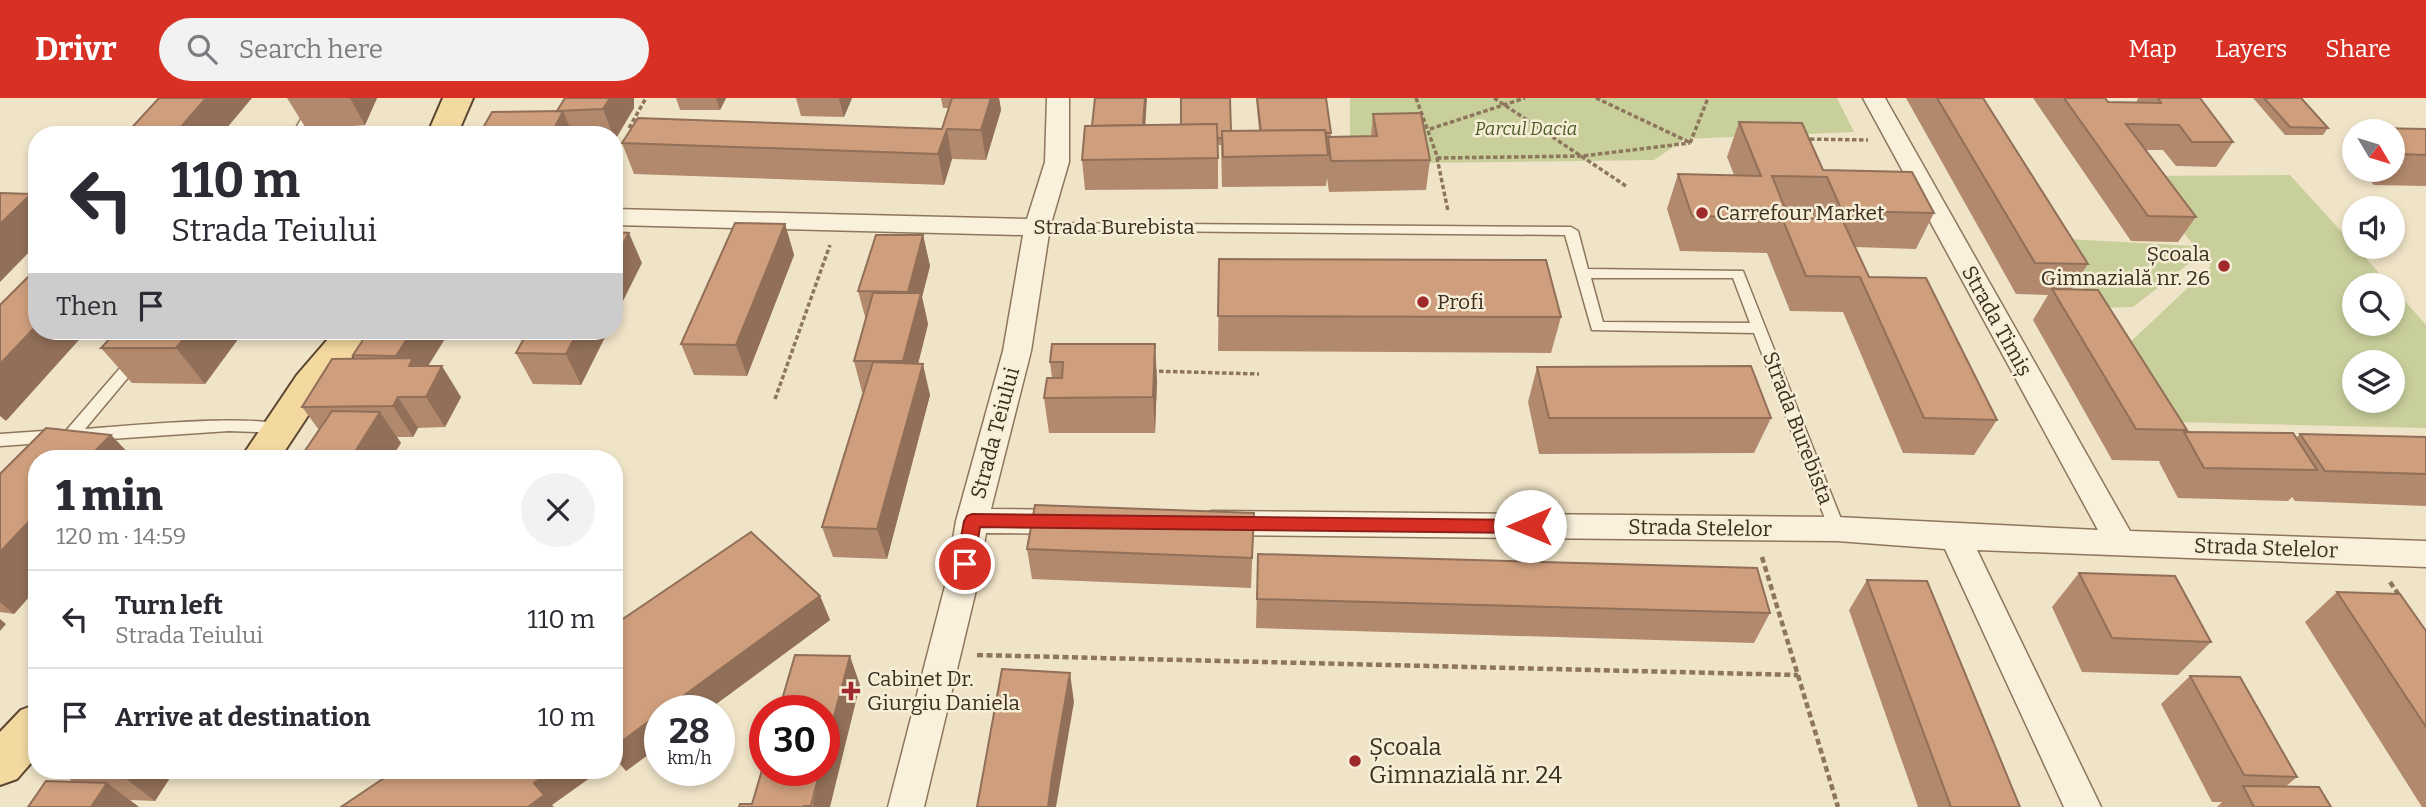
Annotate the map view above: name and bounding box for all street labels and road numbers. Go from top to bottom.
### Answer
street label: Strada Burebista [1033,214,1195,240]
street label: Strada Timiș [1956,261,2038,381]
street label: Strada Burebista [1757,348,1839,509]
street label: Strada Teiului [965,364,1025,502]
street label: Strada Stelelor [1628,514,1772,542]
street label: Strada Stelelor [2194,532,2338,564]

